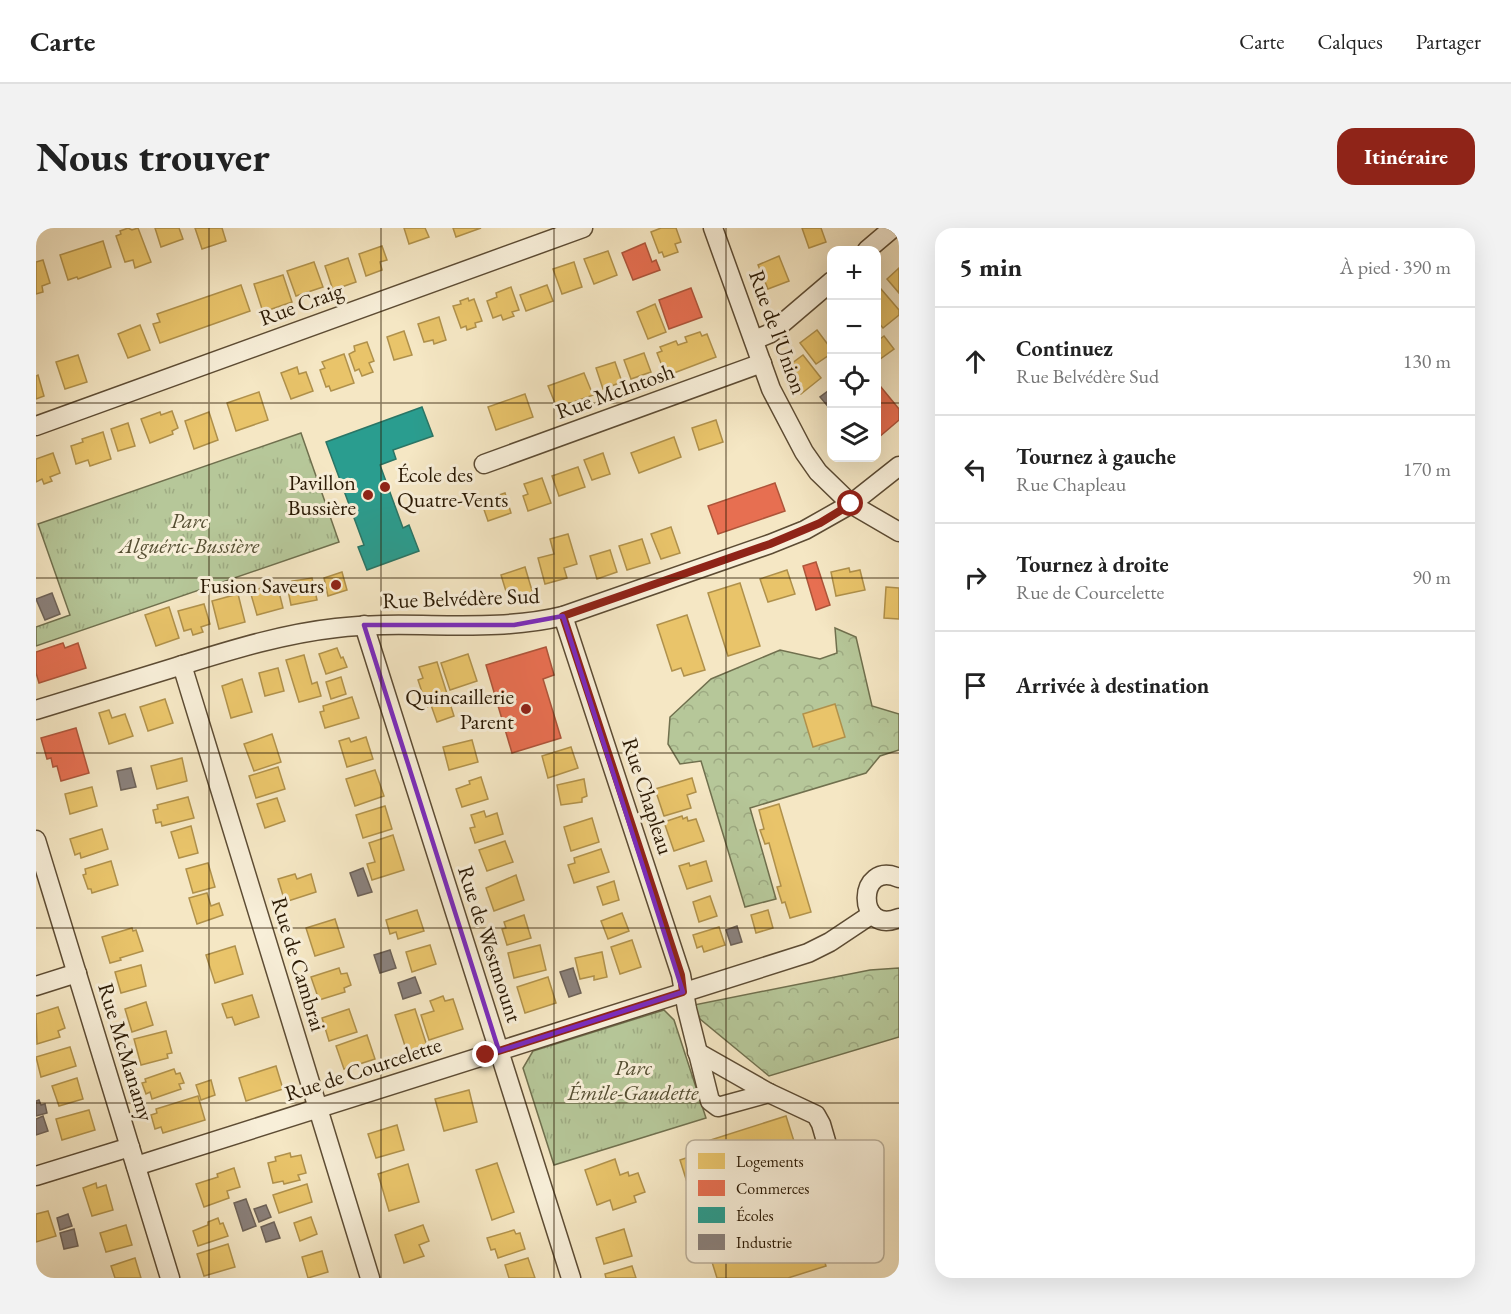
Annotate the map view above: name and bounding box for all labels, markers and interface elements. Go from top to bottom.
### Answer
text: Carte [30,23,96,59]
text: Carte [1239,28,1284,55]
text: Calques [1317,28,1383,55]
text: Partager [1416,28,1481,55]
button: Itinéraire [1337,128,1475,185]
text: Nous trouver [36,129,270,184]
map controls [827,246,881,462]
button: + [827,246,881,300]
text: 5 min [959,250,1022,284]
text: À pied · 390 m [1340,254,1451,280]
street label: Rue de l'Union [742,266,814,398]
street label: Rue Craig [255,275,347,332]
button: − [827,300,881,354]
text: Continuez [1016,334,1113,363]
icon: ahead [959,345,992,378]
text: 130 m [1403,348,1451,374]
button: locate [827,354,881,408]
street label: Rue McIntosh [552,356,678,426]
text: Rue Belvédère Sud [1016,363,1159,389]
button: layers [827,408,881,462]
text: Tournez à gauche [1016,442,1176,471]
icon: left [959,453,992,486]
text: 170 m [1403,456,1451,482]
place label: École des Quatre-Vents [397,460,508,514]
place label: Pavillon Bussière [287,468,356,522]
text: Rue Chapleau [1016,471,1126,497]
marker: École des Quatre-Vents [378,480,392,494]
marker: Pavillon Bussière [361,488,375,502]
route start [837,490,863,516]
park label: Parc Alguéric-Bussière [117,506,260,560]
text: Tournez à droite [1016,550,1169,579]
icon: right [959,561,992,594]
text: 90 m [1412,564,1451,590]
place label: Fusion Saveurs [199,571,324,600]
marker: Fusion Saveurs [329,578,343,592]
text: Rue de Courcelette [1016,579,1164,605]
street label: Rue Belvédère Sud [382,581,541,615]
icon: arrive [959,669,992,702]
text: Arrivée à destination [1016,671,1209,700]
place label: Quincaillerie Parent [405,682,514,736]
marker: Quincaillerie Parent [519,702,533,716]
street label: Rue Chapleau [615,734,681,859]
street label: Rue de Westmount [451,862,529,1026]
street label: Rue de Cambrai [265,893,333,1035]
street label: Rue McManamy [91,979,161,1125]
street label: Rue de Courcelette [281,1030,445,1108]
route end [472,1041,498,1067]
park label: Parc Émile-Gaudette [566,1053,699,1107]
legend [686,1140,884,1263]
text: Logements [736,1151,804,1172]
text: Commerces [736,1178,809,1199]
text: Écoles [736,1205,774,1226]
text: Industrie [736,1232,792,1253]

